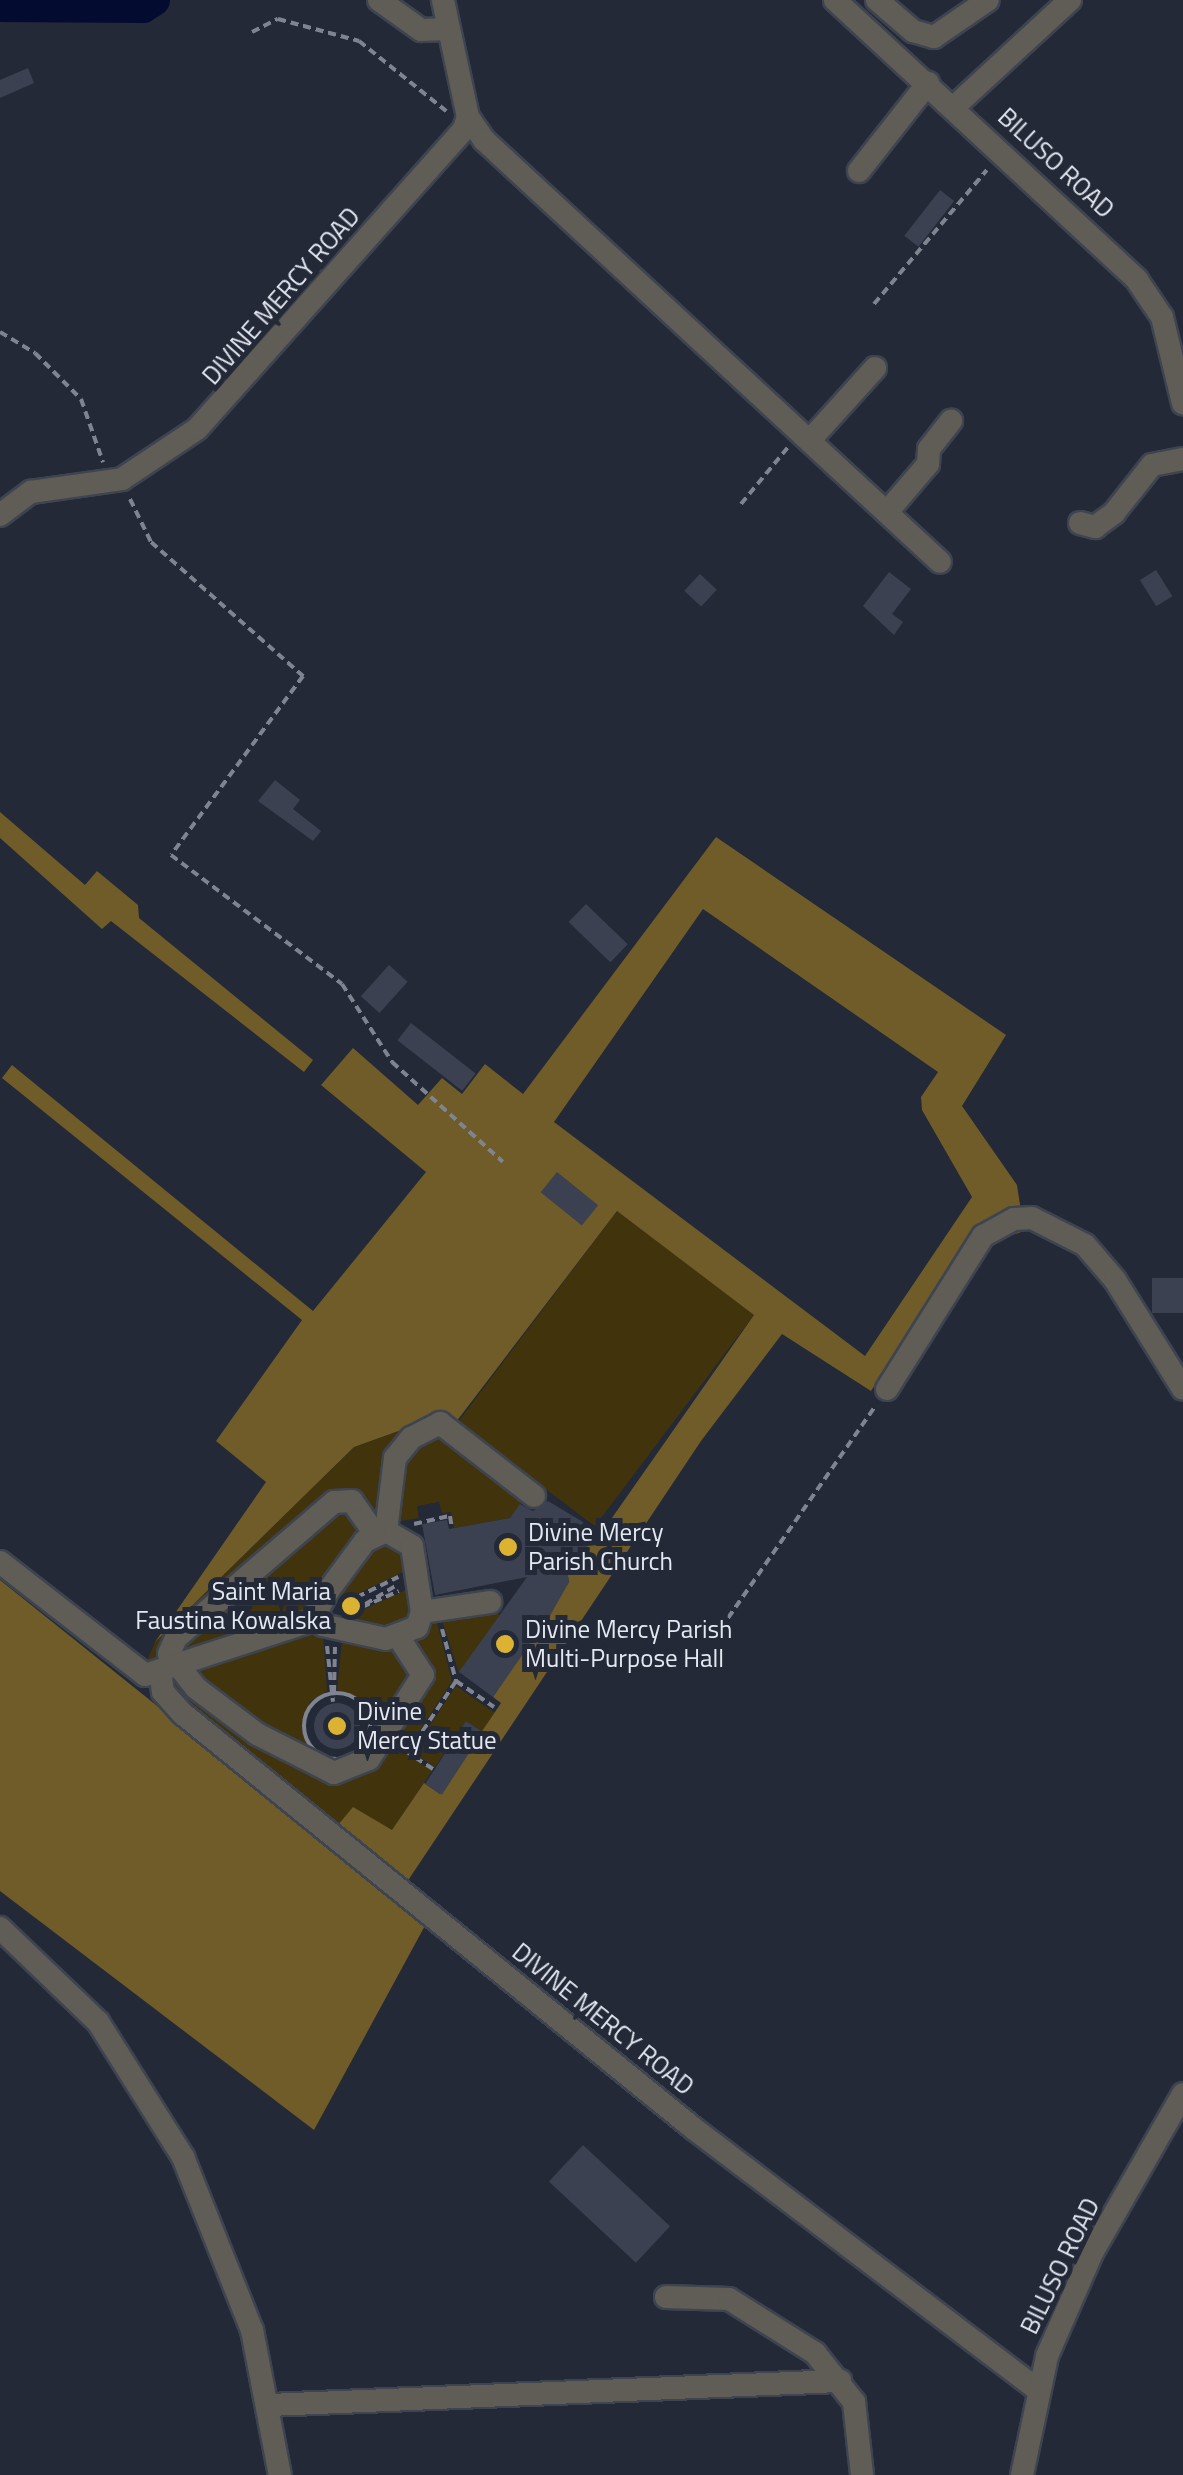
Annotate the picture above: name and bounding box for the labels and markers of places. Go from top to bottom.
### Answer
place label: Divine Mercy Parish Church [528,1518,673,1577]
marker: Divine Mercy Parish Church [497,1536,519,1558]
place label: Saint Maria Faustina Kowalska [135,1577,331,1636]
marker: Saint Maria Faustina Kowalska [340,1595,362,1617]
place label: Divine Mercy Parish Multi-Purpose Hall [525,1615,732,1674]
marker: Divine Mercy Parish Multi-Purpose Hall [494,1633,516,1655]
place label: Divine Mercy Statue [357,1697,497,1756]
marker: Divine Mercy Statue [326,1715,348,1737]

